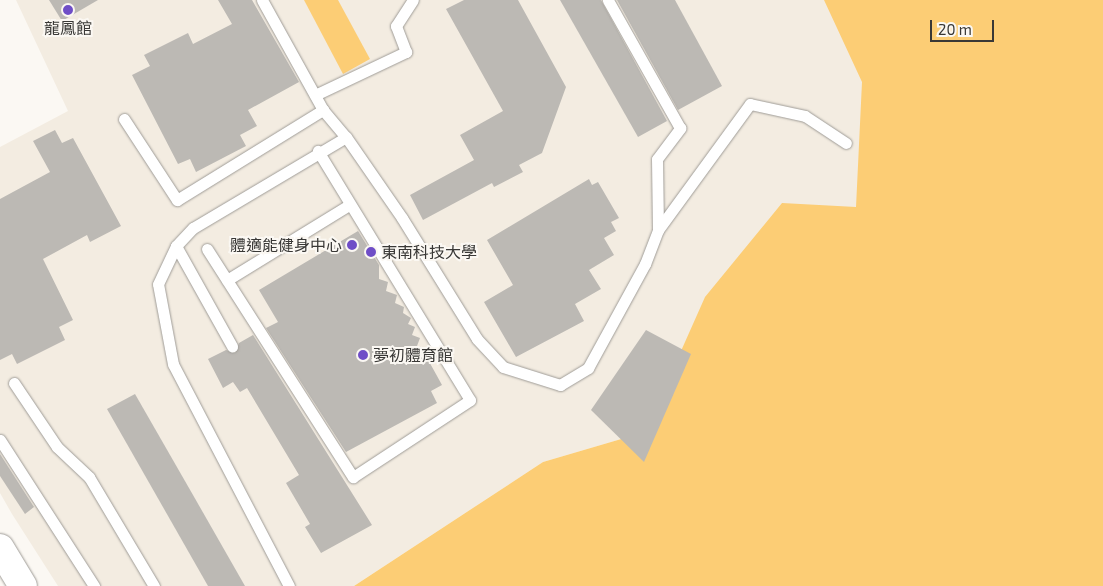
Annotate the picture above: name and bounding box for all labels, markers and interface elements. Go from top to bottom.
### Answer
marker: 龍鳳館 [62,4,74,16]
scale bar [933,10,997,42]
place label: 龍鳳館 [44,18,92,38]
text: 20 m [938,20,972,38]
place label: 體適能健身中心 [230,235,342,255]
marker: 體適能健身中心 [346,239,358,251]
place label: 東南科技大學 [381,242,477,262]
marker: 東南科技大學 [365,246,377,258]
place label: 夢初體育館 [373,345,453,365]
marker: 夢初體育館 [357,349,369,361]

